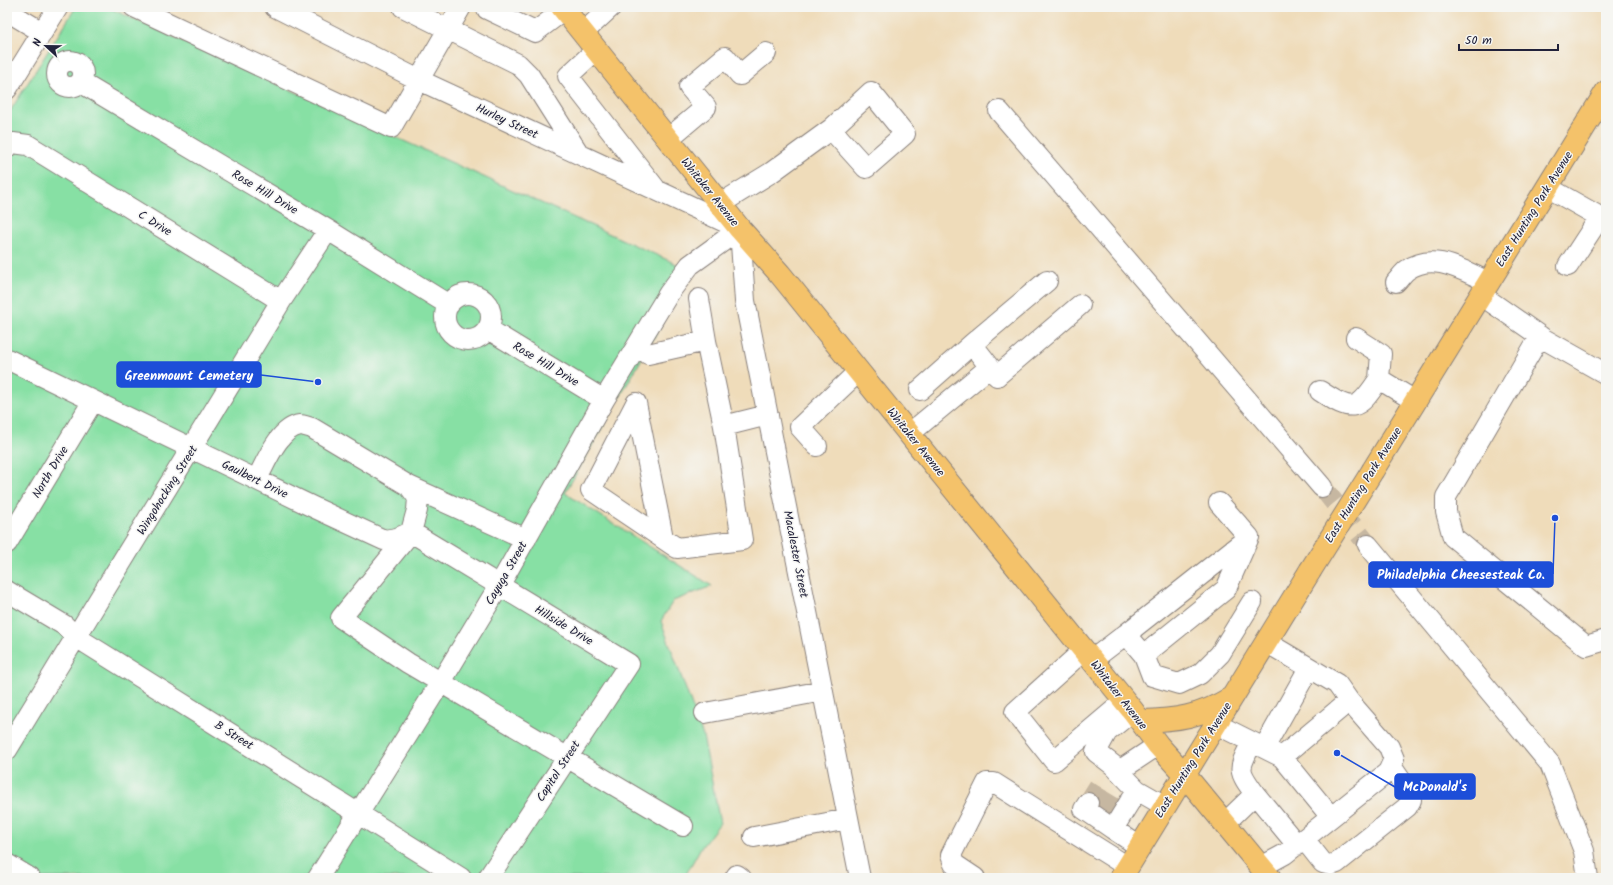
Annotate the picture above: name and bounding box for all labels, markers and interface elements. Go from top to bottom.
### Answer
north arrow [26,26,66,66]
scale bar [1459,26,1558,52]
text: 50 m [1465,31,1492,50]
text: N [28,36,47,49]
street label: Hurley Street [472,99,541,144]
street label: East Hunting Park Avenue [1491,147,1578,271]
street label: Whitaker Avenue [676,154,744,231]
street label: Rose Hill Drive [228,165,302,220]
street label: C Drive [134,206,176,242]
street label: Rose Hill Drive [509,337,583,392]
callout: Greenmount Cemetery [117,362,261,387]
text: Greenmount Cemetery [125,366,253,387]
street label: Whitaker Avenue [882,404,950,481]
street label: East Hunting Park Avenue [1320,423,1407,547]
street label: Wingohocking Street [132,441,203,539]
street label: North Drive [27,442,74,502]
street label: Gaulbert Drive [218,455,292,504]
street label: Macalester Street [778,509,813,600]
street label: Cayuga Street [481,538,533,609]
callout: Philadelphia Cheesesteak Co. [1369,562,1553,587]
text: Philadelphia Cheesesteak Co. [1377,565,1545,586]
street label: Hillside Drive [531,600,597,651]
street label: Whitaker Avenue [1085,656,1152,735]
street label: East Hunting Park Avenue [1150,698,1237,822]
street label: B Street [211,716,257,755]
street label: Capitol Street [531,737,586,806]
callout: McDonald's [1395,774,1475,799]
text: McDonald's [1403,777,1467,798]

